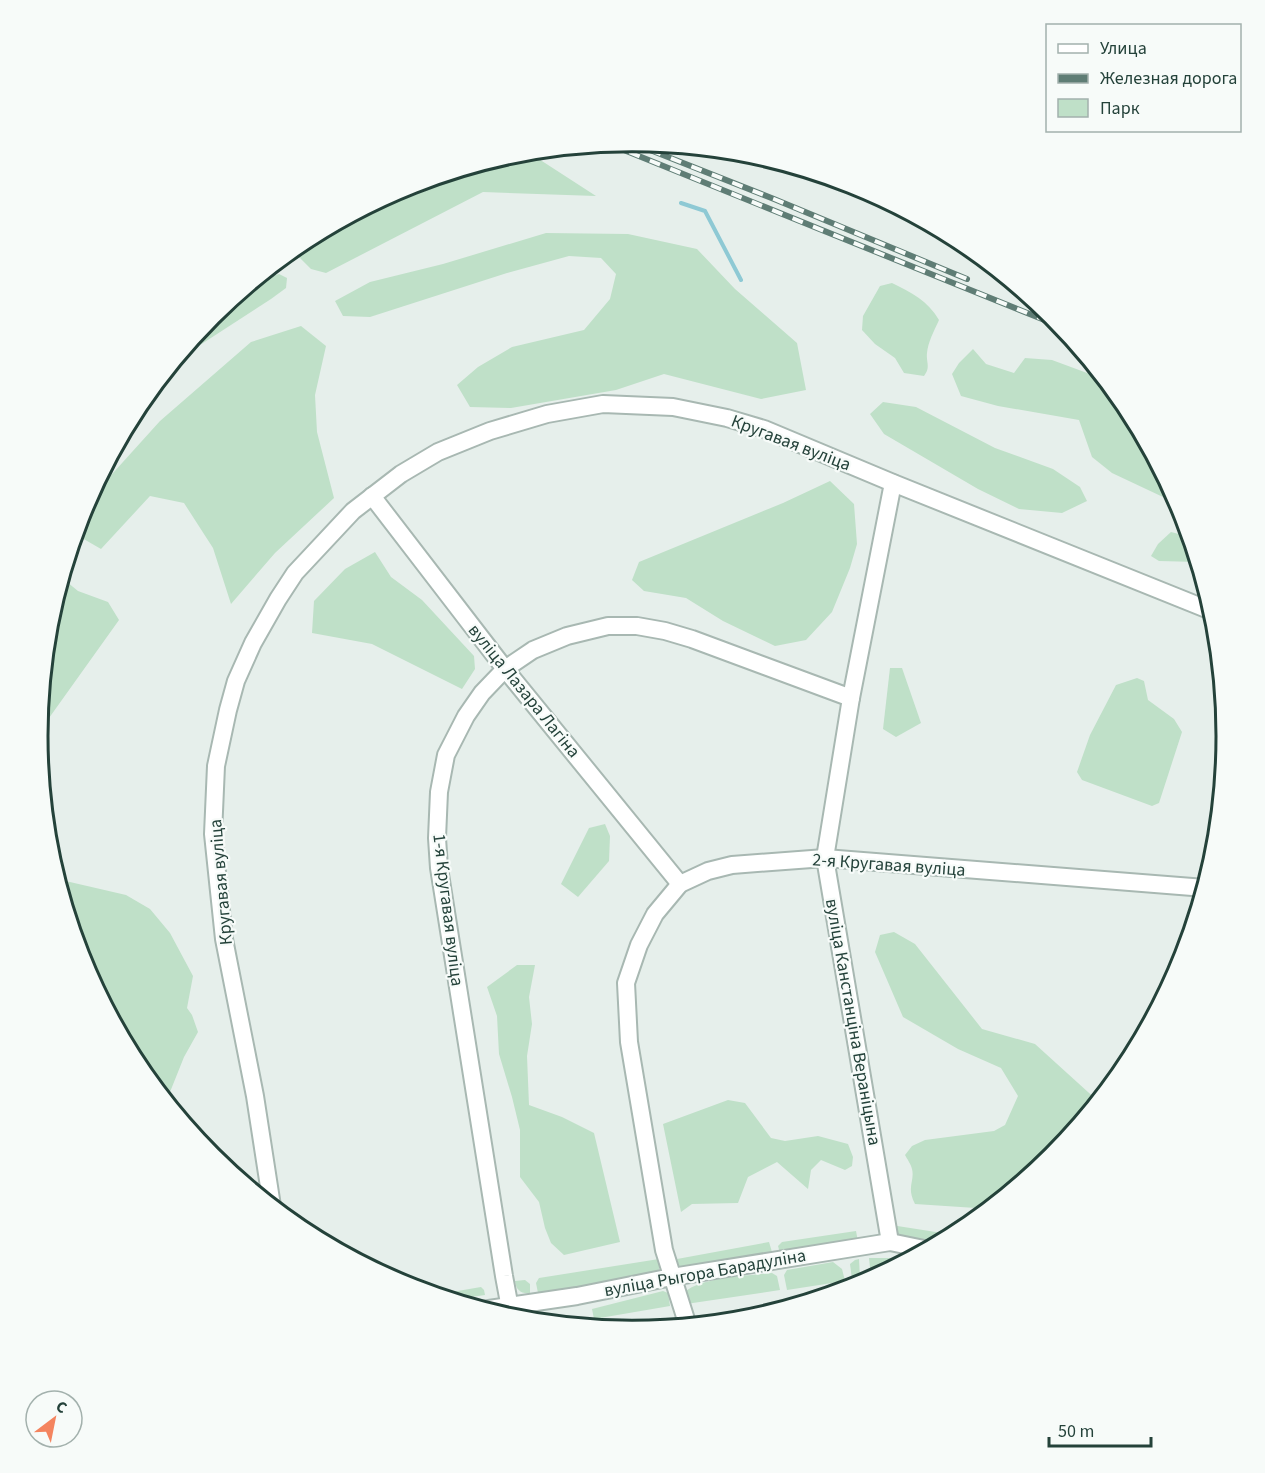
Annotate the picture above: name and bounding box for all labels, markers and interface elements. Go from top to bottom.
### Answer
legend [1046,24,1241,132]
text: Улица [1100,36,1147,61]
text: Железная дорога [1100,66,1237,91]
text: Парк [1100,96,1140,121]
street label: Кругавая вуліца [728,409,854,477]
street label: вуліца Лазара Лагіна [462,619,586,763]
street label: Кругавая вуліца [203,818,239,946]
street label: 1-я Кругавая вуліца [426,832,470,988]
street label: 2-я Кругавая вуліца [812,847,966,883]
street label: вуліца Канстанціна Вераніцына [819,897,887,1147]
street label: вуліца Рыгора Барадуліна [602,1243,808,1303]
north arrow [24,1389,84,1449]
text: С [52,1395,71,1419]
scale bar [1049,1410,1151,1448]
text: 50 m [1058,1419,1094,1444]

